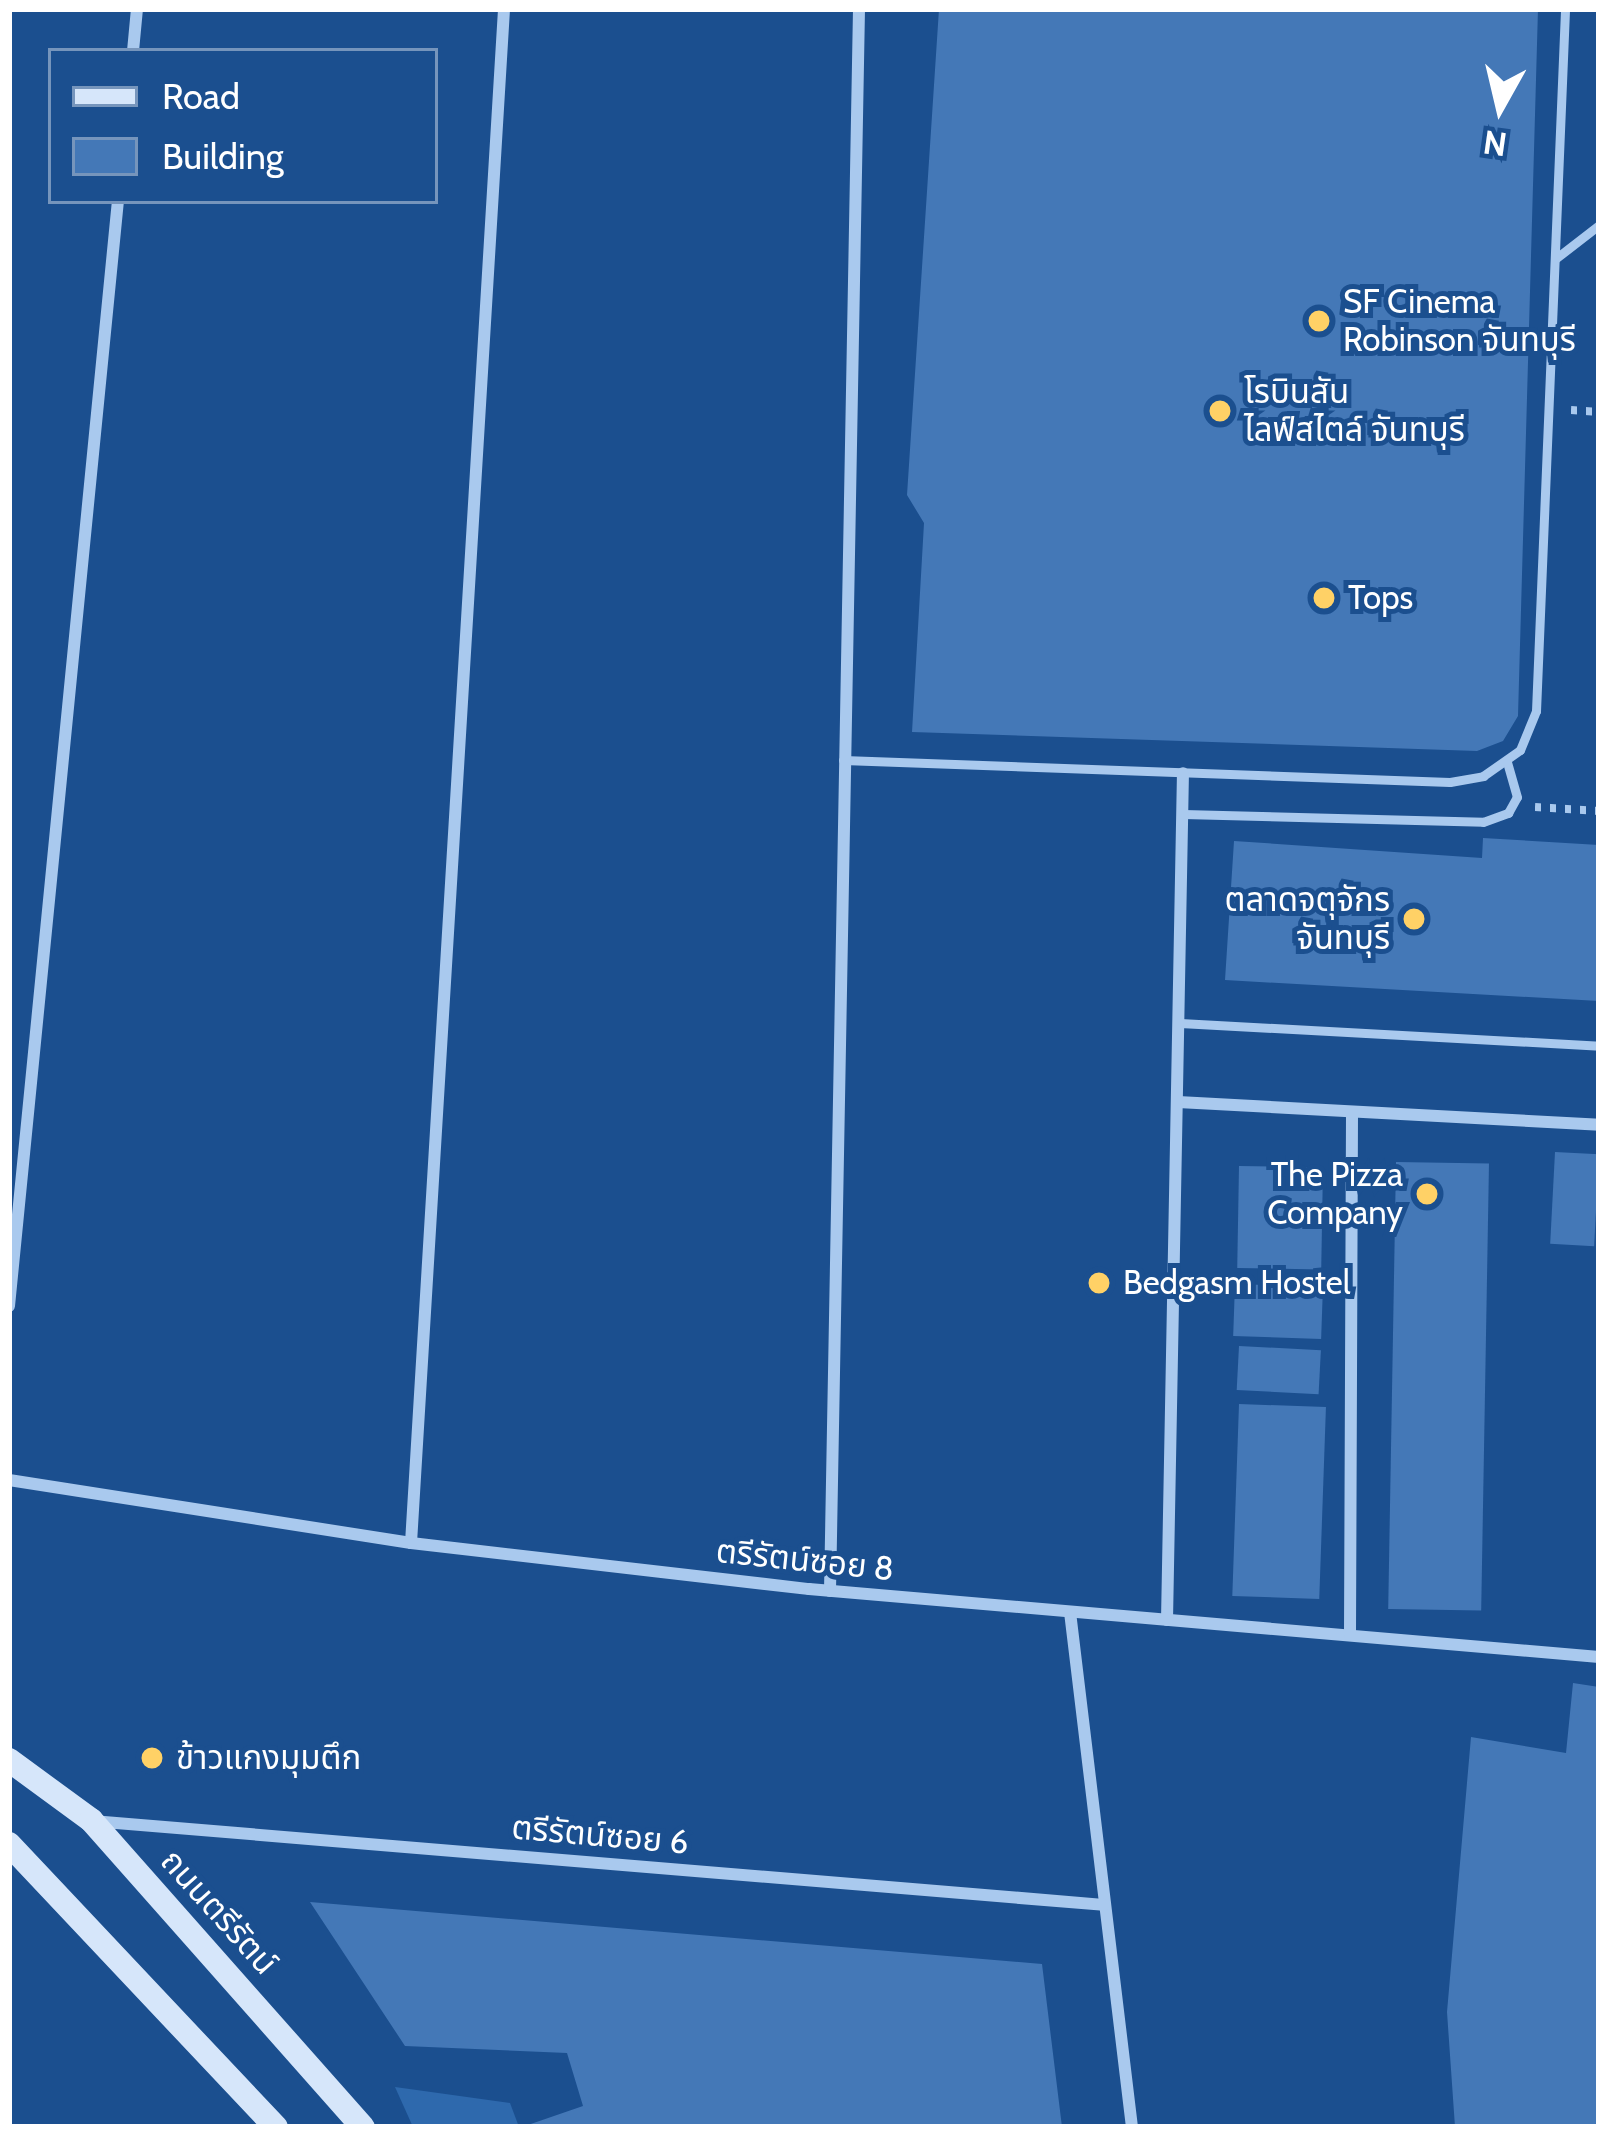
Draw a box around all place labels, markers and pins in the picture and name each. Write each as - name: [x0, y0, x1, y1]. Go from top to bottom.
- place label: SF Cinema Robinson จันทบุรี: [1343, 282, 1576, 360]
- marker: SF Cinema Robinson จันทบุรี: [1306, 308, 1332, 334]
- place label: โรบินสัน ไลฟ์สไตล์ จันทบุรี: [1244, 372, 1465, 450]
- marker: โรบินสัน ไลฟ์สไตล์ จันทบุรี: [1207, 398, 1233, 424]
- place label: Tops: [1348, 578, 1413, 618]
- marker: Tops: [1311, 585, 1337, 611]
- place label: ตลาดจตุจักร จันทบุรี: [1224, 880, 1390, 958]
- marker: ตลาดจตุจักร จันทบุรี: [1401, 906, 1427, 932]
- place label: The Pizza Company: [1267, 1155, 1403, 1233]
- marker: The Pizza Company: [1414, 1181, 1440, 1207]
- place label: Bedgasm Hostel: [1123, 1263, 1351, 1303]
- marker: Bedgasm Hostel: [1086, 1270, 1112, 1296]
- place label: ข้าวแกงมุมตึก: [176, 1738, 361, 1778]
- marker: ข้าวแกงมุมตึก: [139, 1745, 165, 1771]

